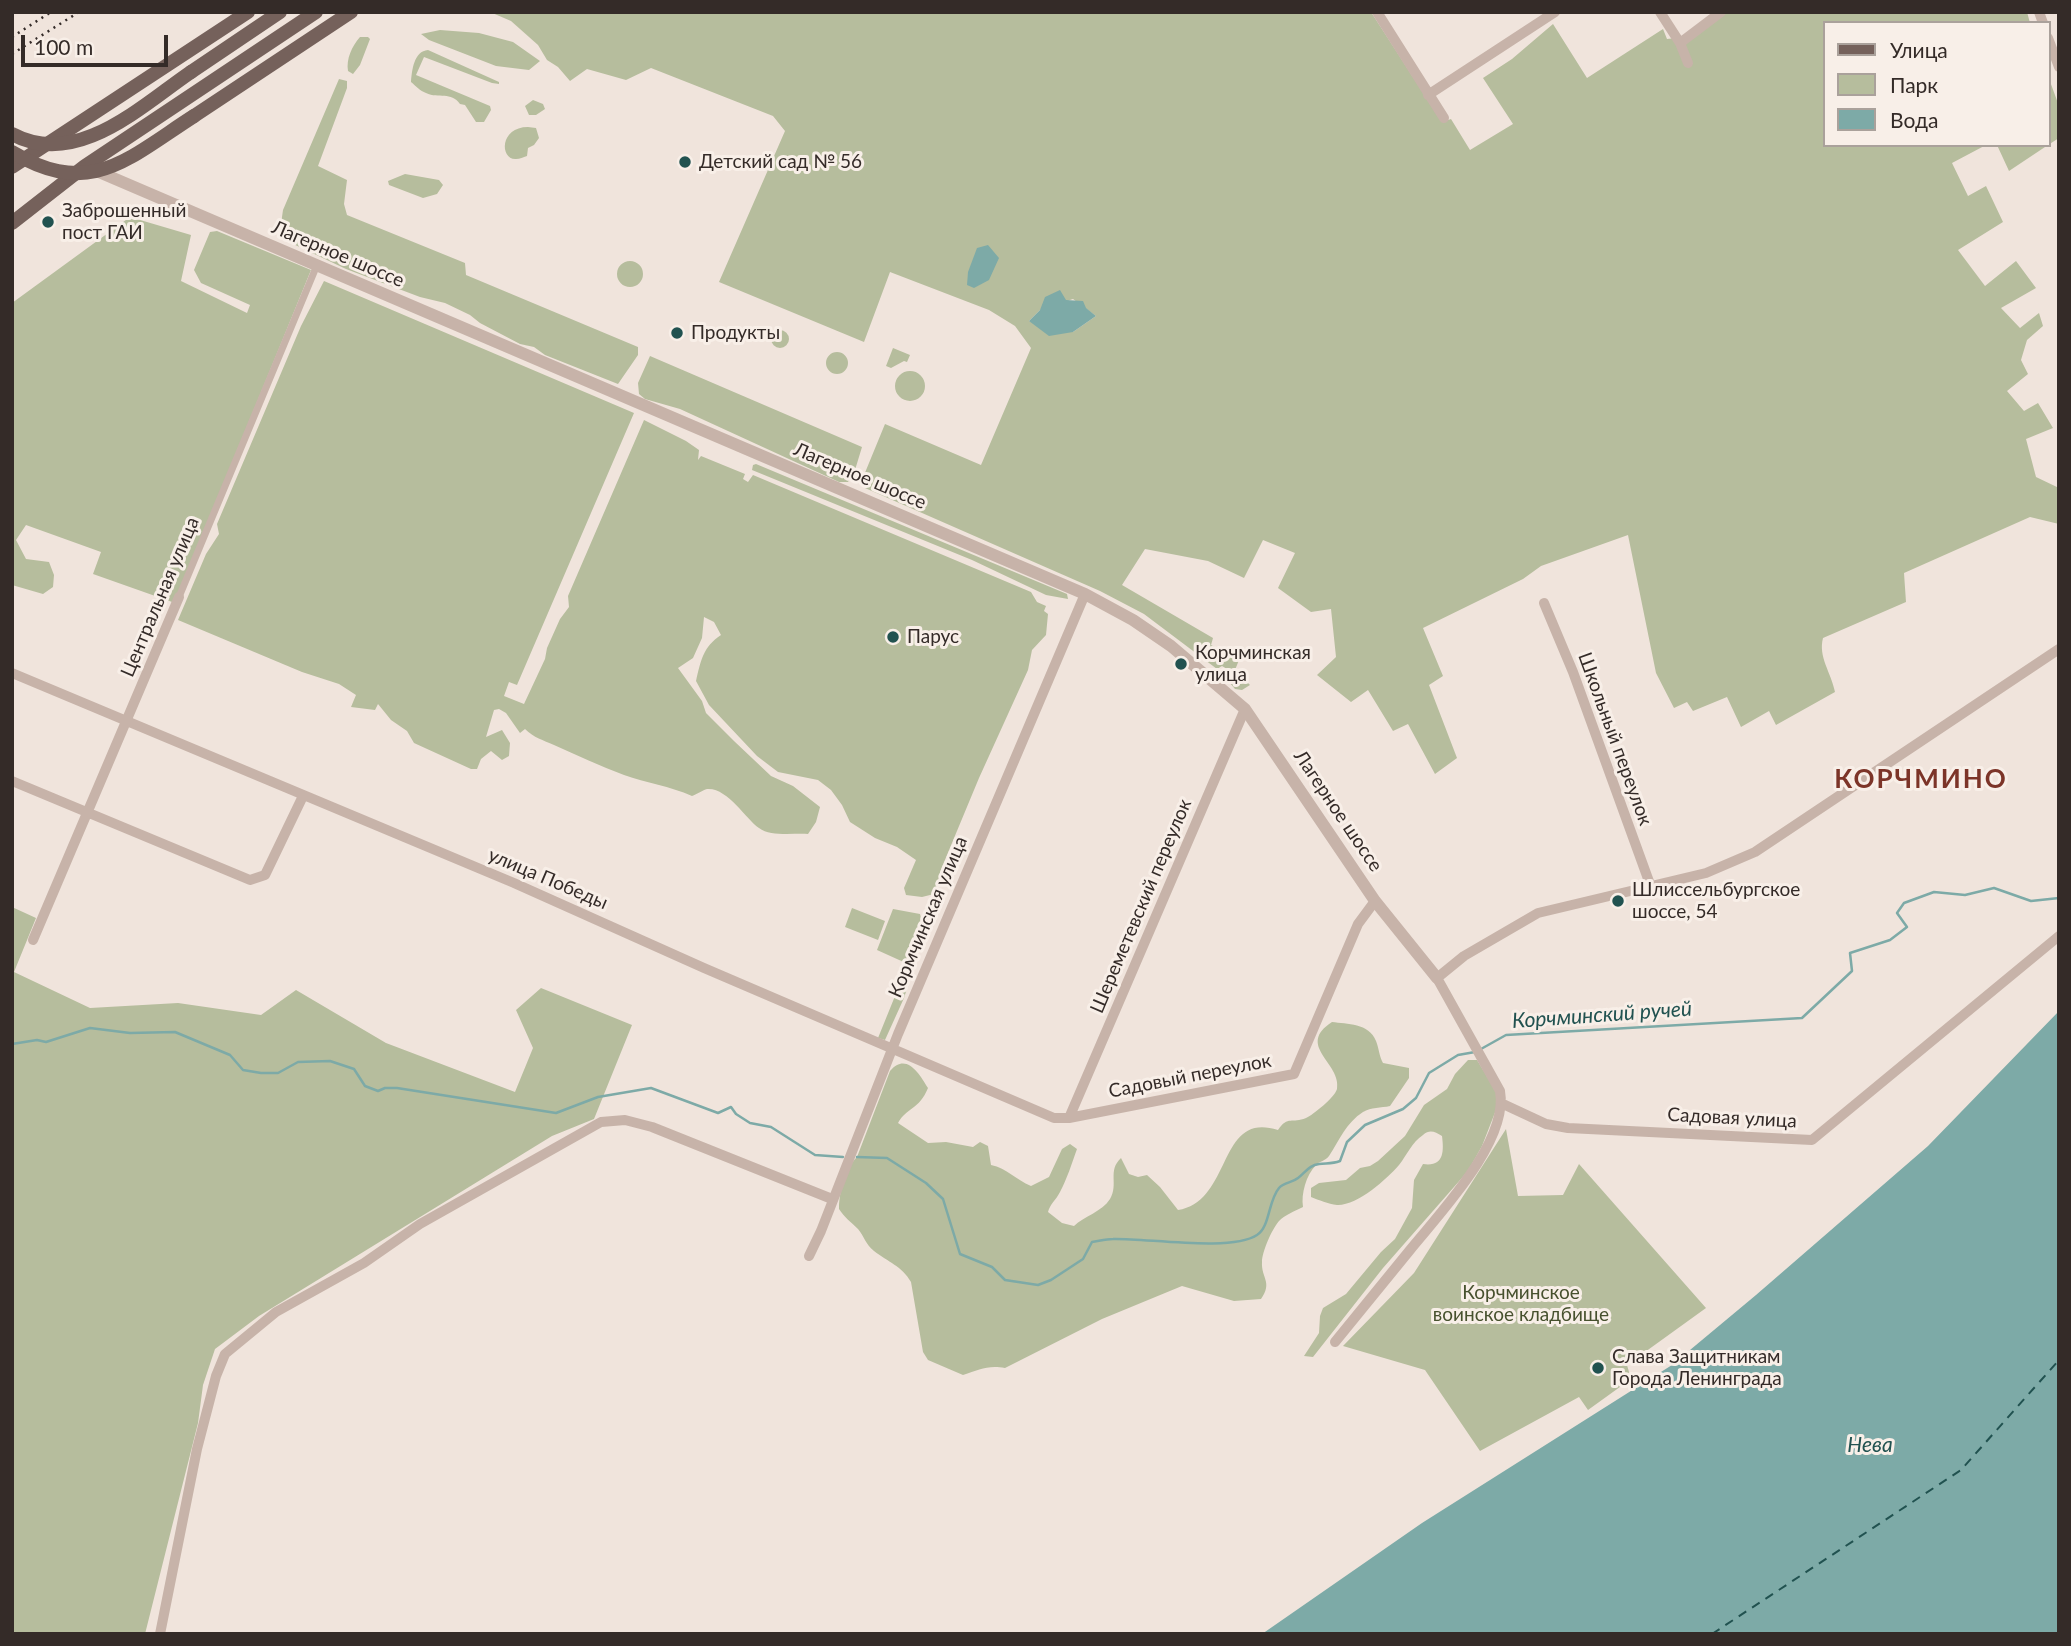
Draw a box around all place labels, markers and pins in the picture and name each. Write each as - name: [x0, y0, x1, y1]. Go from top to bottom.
- place label: Детский сад № 56: [699, 151, 862, 173]
- marker: Детский сад № 56: [677, 154, 693, 170]
- place label: Заброшенный пост ГАИ: [62, 200, 186, 244]
- marker: Заброшенный пост ГАИ: [40, 214, 56, 230]
- place label: Продукты: [691, 322, 780, 344]
- marker: Продукты: [669, 325, 685, 341]
- place label: Парус: [907, 626, 959, 648]
- marker: Парус: [885, 629, 901, 645]
- place label: Корчминская улица: [1195, 642, 1311, 686]
- marker: Корчминская улица: [1173, 656, 1189, 672]
- place label: Шлиссельбургское шоссе, 54: [1632, 879, 1800, 923]
- marker: Шлиссельбургское шоссе, 54: [1610, 893, 1626, 909]
- place label: Слава Защитникам Города Ленинграда: [1612, 1346, 1782, 1390]
- marker: Слава Защитникам Города Ленинграда: [1590, 1360, 1606, 1376]

